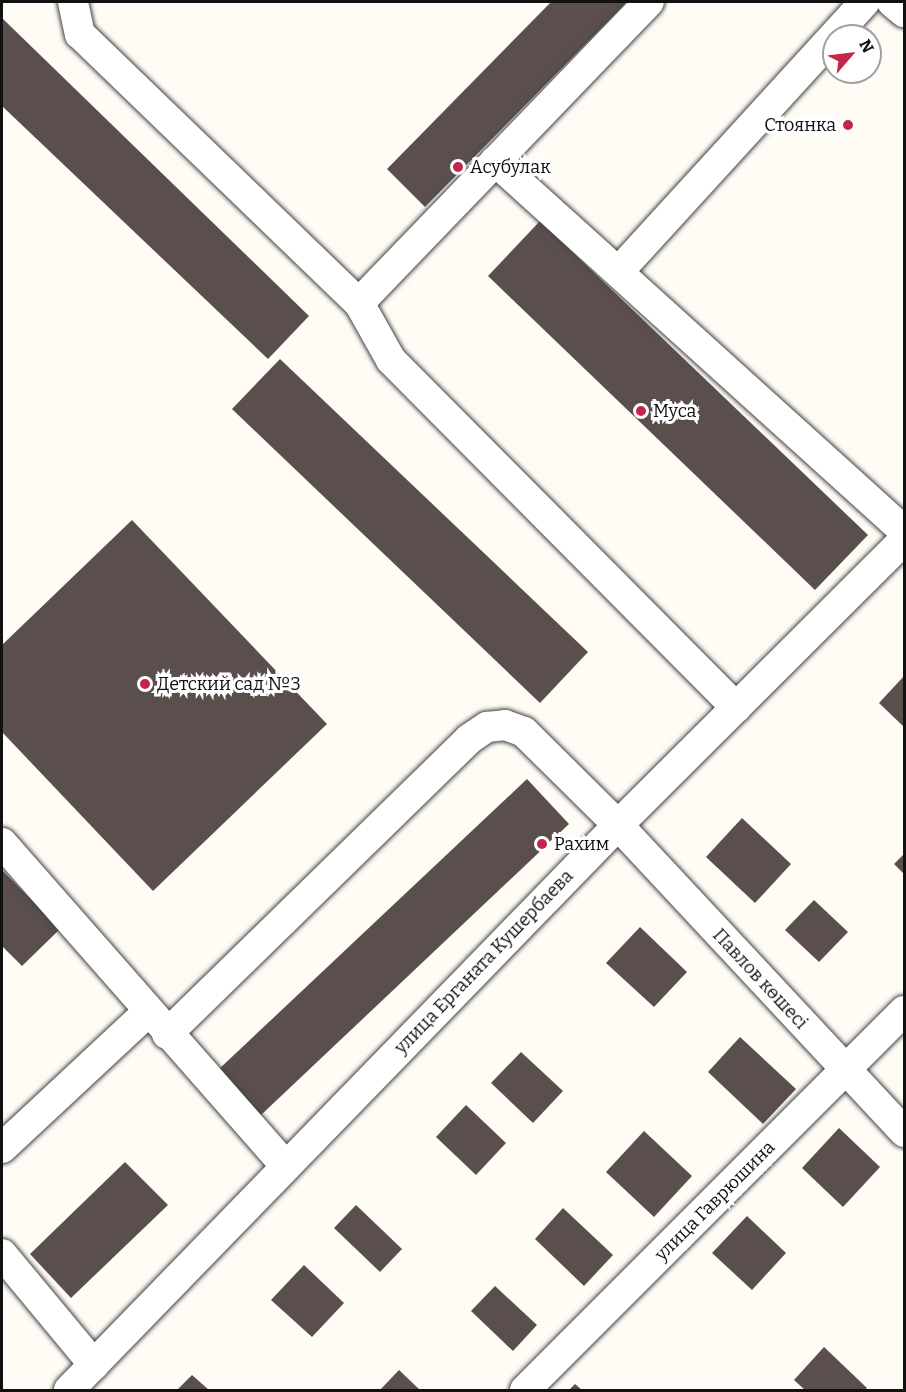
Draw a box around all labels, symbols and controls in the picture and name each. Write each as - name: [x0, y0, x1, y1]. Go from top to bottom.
- north arrow: [822, 24, 882, 84]
- text: N: [855, 36, 878, 56]
- place label: Стоянка: [764, 114, 836, 136]
- marker: Стоянка: [841, 118, 855, 132]
- place label: Асубулак: [470, 156, 551, 178]
- marker: Асубулак: [451, 160, 465, 174]
- place label: Муса: [653, 400, 696, 422]
- marker: Муса: [634, 404, 648, 418]
- place label: Детский сад №3: [157, 673, 301, 695]
- marker: Детский сад №3: [138, 677, 152, 691]
- place label: Рахим: [554, 833, 609, 855]
- marker: Рахим: [535, 837, 549, 851]
- street label: улица Ерганата Кушербаева: [390, 865, 578, 1059]
- street label: Павлов көшесі: [708, 924, 812, 1034]
- street label: улица Гаврюшина: [651, 1137, 779, 1265]

